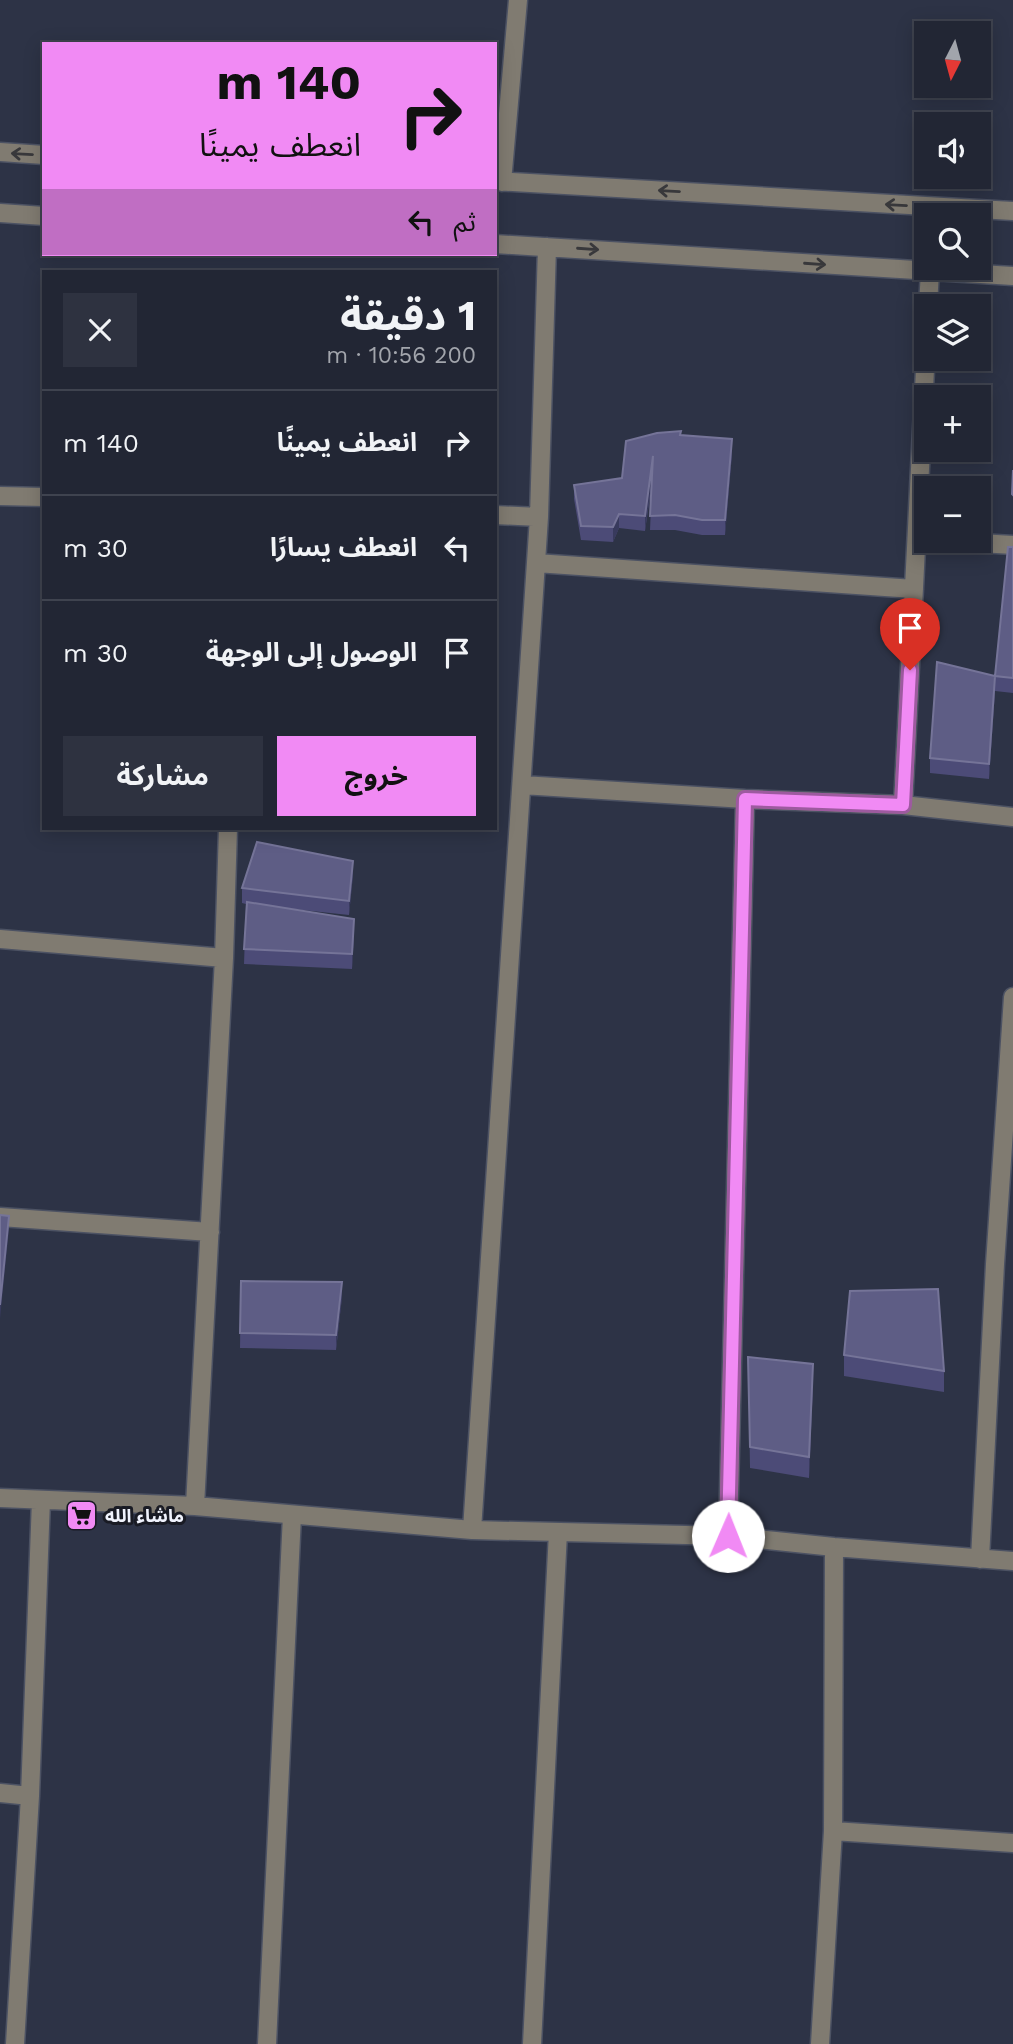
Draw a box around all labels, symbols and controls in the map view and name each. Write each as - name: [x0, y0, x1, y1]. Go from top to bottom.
- north arrow: [914, 21, 990, 98]
- map controls: [914, 21, 991, 553]
- text: 140 m: [217, 53, 361, 111]
- icon: right: [385, 70, 476, 161]
- button: sound: [914, 112, 991, 189]
- text: انعطف يمينًا: [199, 126, 361, 164]
- one-way arrow: [11, 147, 34, 160]
- one-way arrow: [658, 185, 681, 198]
- one-way arrow: [885, 198, 908, 211]
- icon: left: [402, 203, 440, 241]
- button: search: [914, 203, 991, 280]
- text: ثم: [454, 207, 476, 237]
- one-way arrow: [576, 243, 599, 256]
- one-way arrow: [803, 257, 826, 270]
- text: 1 دقيقة: [340, 291, 476, 340]
- button: close: [63, 293, 137, 367]
- button: layers: [914, 294, 991, 371]
- text: 200 m · 10:56: [326, 342, 476, 369]
- button: +: [914, 385, 991, 462]
- icon: right: [438, 424, 476, 462]
- text: انعطف يمينًا: [277, 427, 417, 457]
- text: 140 m: [63, 428, 139, 458]
- button: −: [914, 476, 991, 553]
- icon: left: [438, 529, 476, 567]
- text: انعطف يسارًا: [270, 532, 417, 562]
- text: 30 m: [63, 533, 128, 563]
- pin: [880, 598, 940, 670]
- icon: arrive: [891, 609, 929, 647]
- icon: arrive: [438, 634, 476, 672]
- text: الوصول إلى الوجهة: [206, 637, 417, 667]
- text: 30 m: [63, 638, 128, 668]
- button: مشاركة: [63, 736, 263, 816]
- button: خروج: [277, 736, 476, 816]
- supermarket icon: ماشاء الله: [65, 1499, 99, 1533]
- position arrow: [691, 1499, 765, 1573]
- place label: ماشاء الله: [105, 1505, 184, 1526]

